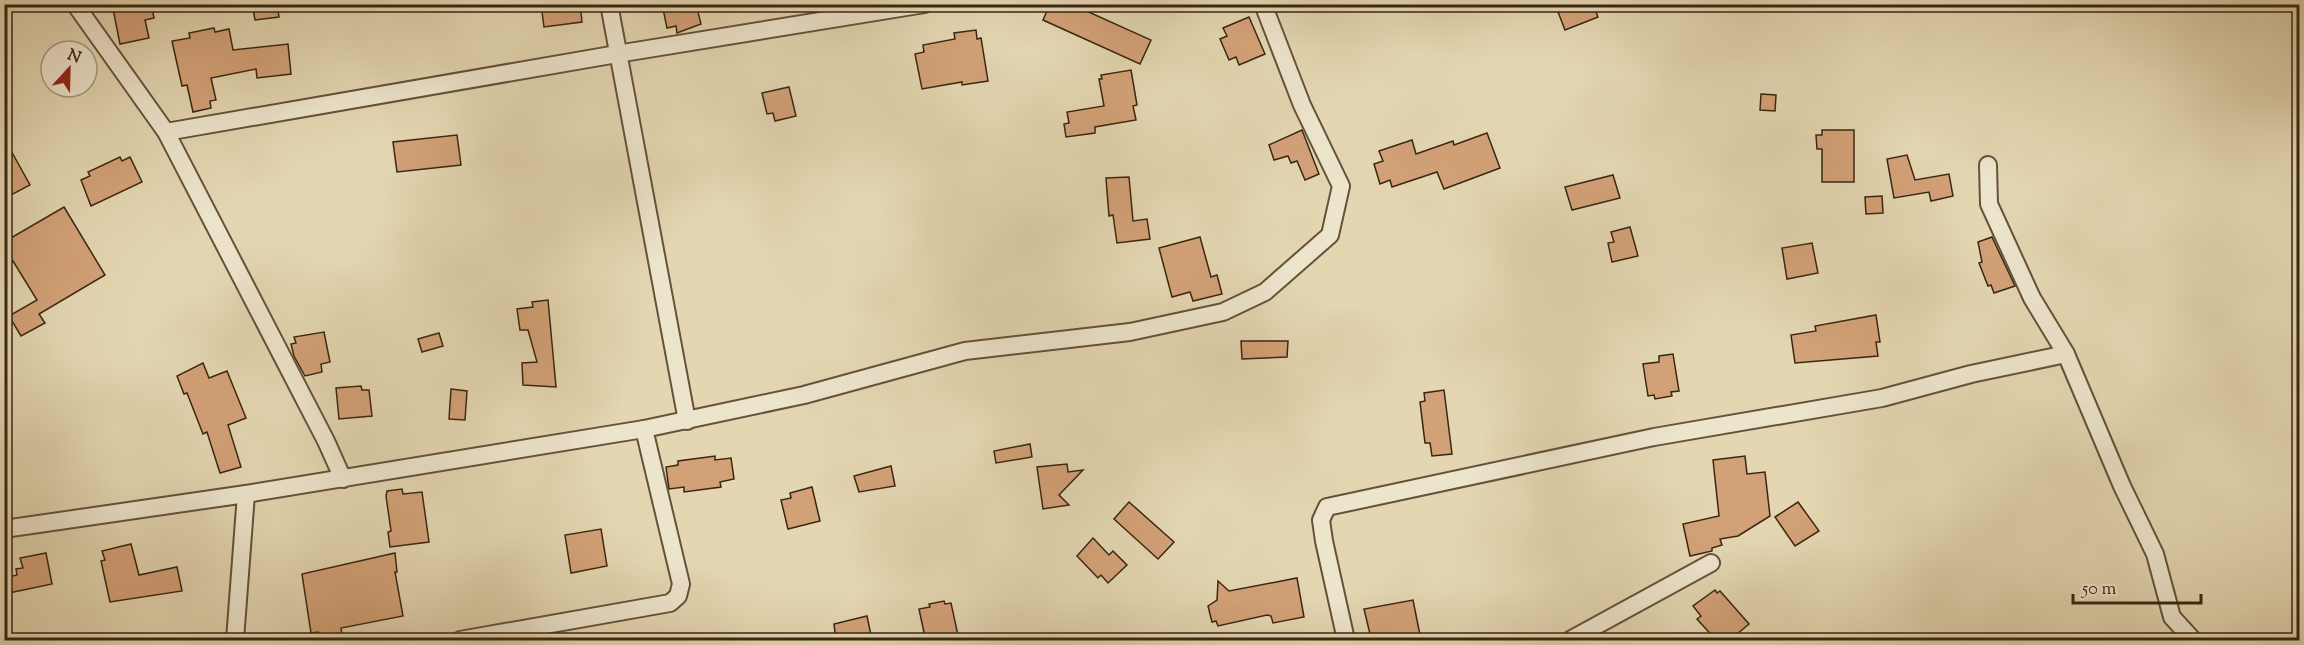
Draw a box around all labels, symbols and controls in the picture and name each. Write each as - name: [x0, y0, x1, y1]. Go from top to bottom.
- north arrow: [39, 39, 99, 99]
- text: N: [63, 44, 84, 71]
- scale bar: [2073, 567, 2200, 605]
- text: 50 m: [2081, 577, 2117, 603]

